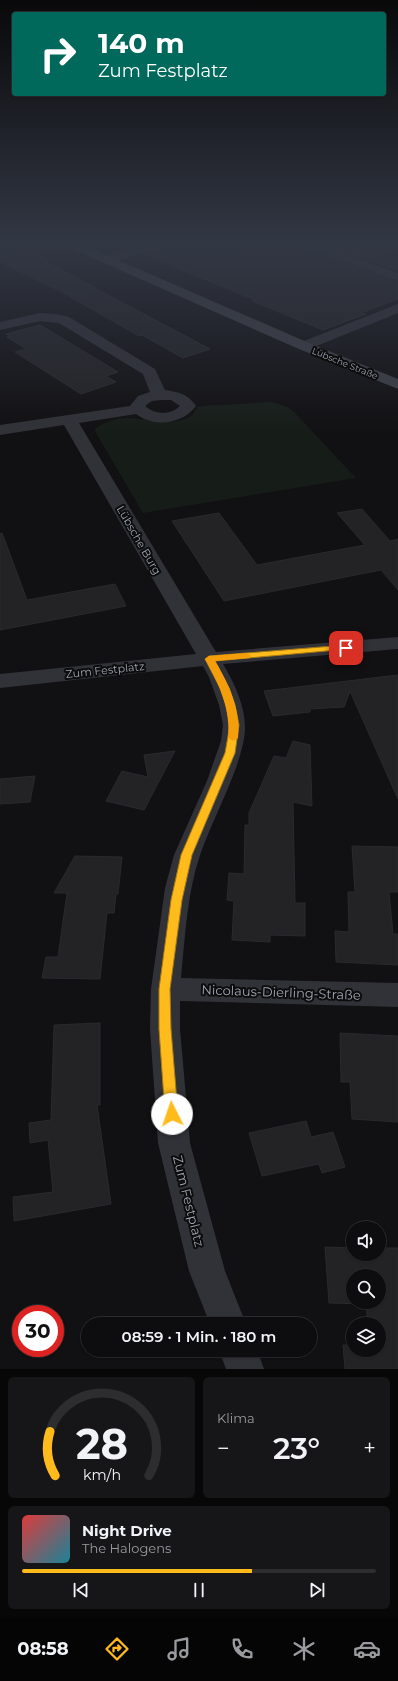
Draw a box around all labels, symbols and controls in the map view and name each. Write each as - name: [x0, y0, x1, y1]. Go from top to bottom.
- text: 140 m: [98, 26, 185, 60]
- icon: right: [32, 28, 84, 80]
- text: Zum Festplatz: [98, 60, 228, 82]
- street label: Lübsche Straße: [311, 345, 380, 381]
- street label: Lübsche Burg: [114, 503, 164, 577]
- pin: [329, 631, 363, 665]
- icon: arrive: [335, 637, 357, 659]
- street label: Zum Festplatz: [65, 659, 146, 681]
- street label: Nicolaus-Dierling-Straße: [201, 981, 361, 1003]
- position arrow: [151, 1093, 193, 1135]
- street label: Zum Festplatz: [170, 1154, 208, 1249]
- map controls: [346, 1221, 386, 1357]
- button: sound: [346, 1221, 386, 1261]
- button: search: [346, 1269, 386, 1309]
- speed limit sign: 30: [12, 1305, 64, 1357]
- button: layers: [346, 1317, 386, 1357]
- text: 08:59 · 1 Min. · 180 m: [122, 1327, 276, 1346]
- text: Klima: [217, 1410, 255, 1426]
- text: 28: [76, 1418, 128, 1468]
- text: 23°: [273, 1430, 320, 1467]
- text: −: [217, 1435, 230, 1462]
- text: +: [363, 1435, 376, 1462]
- text: km/h: [82, 1465, 121, 1483]
- text: Night Drive: [82, 1521, 172, 1540]
- text: The Halogens: [82, 1540, 171, 1556]
- icon: previous: [70, 1579, 92, 1601]
- icon: pause: [188, 1579, 210, 1601]
- icon: next: [306, 1579, 328, 1601]
- icon: directions: [103, 1635, 131, 1663]
- icon: music: [165, 1635, 193, 1663]
- icon: phone: [228, 1635, 256, 1663]
- icon: climate: [290, 1635, 318, 1663]
- icon: car: [353, 1635, 381, 1663]
- text: 08:58: [17, 1638, 69, 1660]

